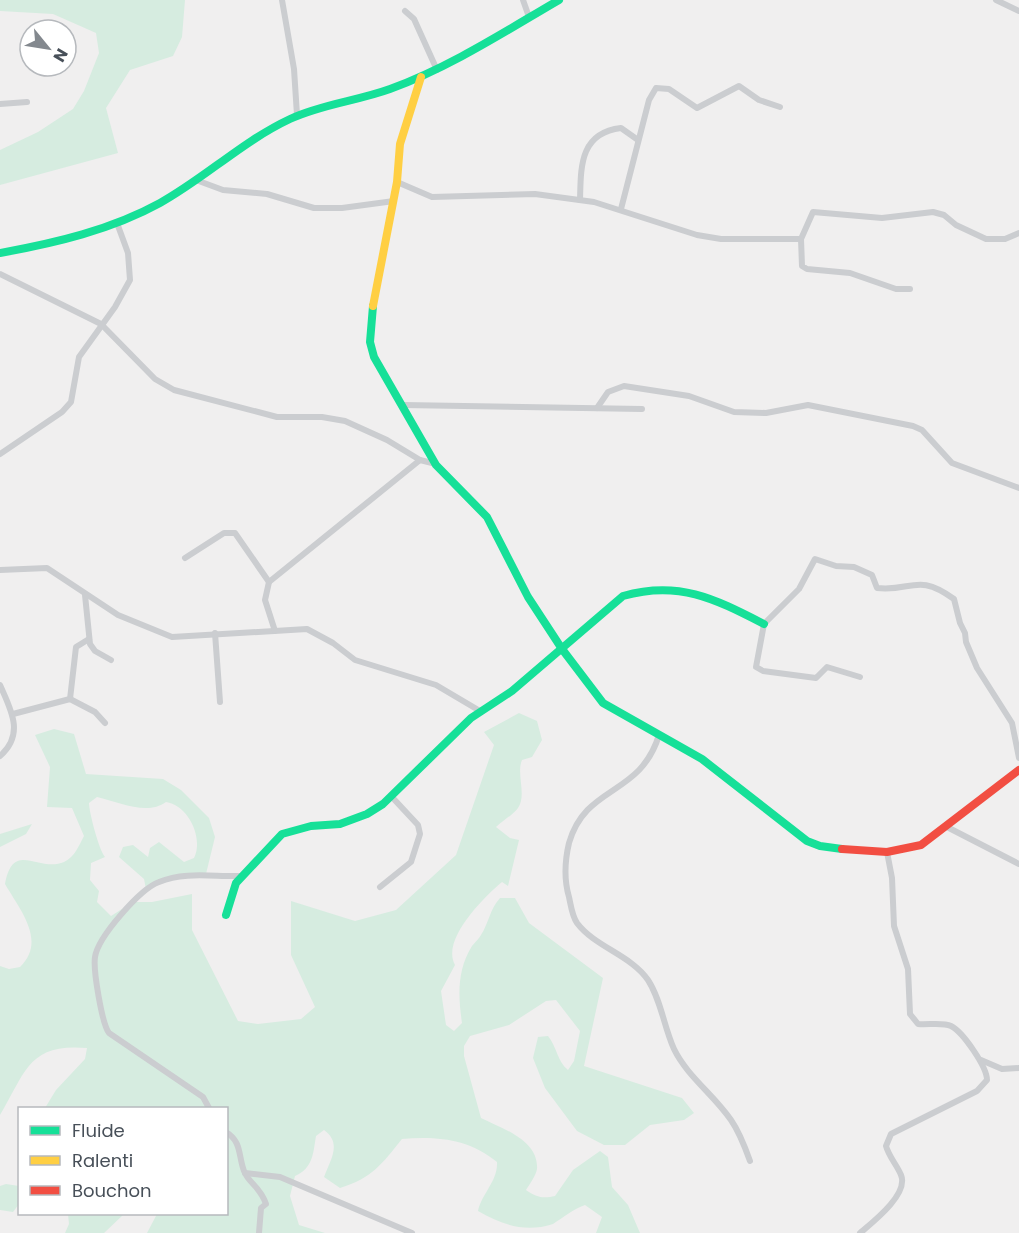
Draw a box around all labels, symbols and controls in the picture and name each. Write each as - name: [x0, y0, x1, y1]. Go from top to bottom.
- north arrow: [18, 18, 78, 78]
- text: N: [48, 44, 74, 66]
- legend: [18, 1107, 228, 1215]
- text: Fluide: [72, 1118, 125, 1143]
- text: Ralenti: [72, 1148, 133, 1173]
- text: Bouchon: [72, 1178, 152, 1203]

